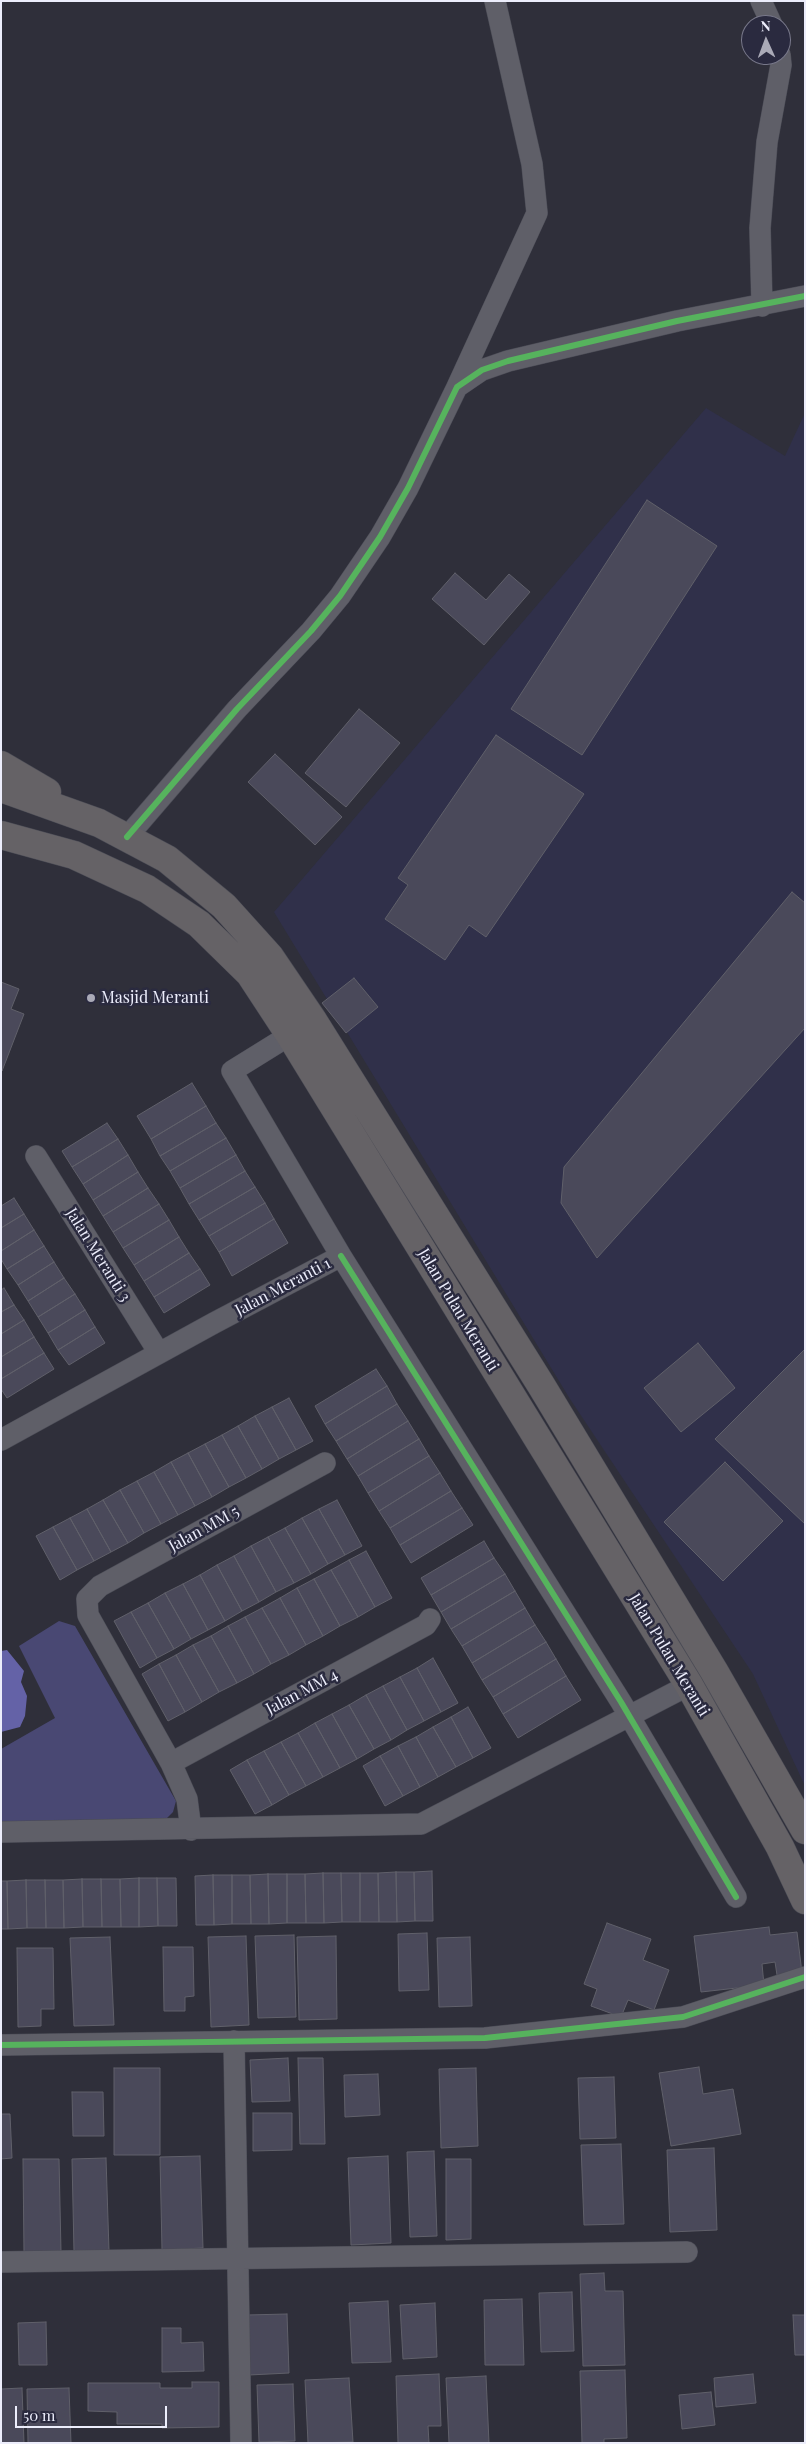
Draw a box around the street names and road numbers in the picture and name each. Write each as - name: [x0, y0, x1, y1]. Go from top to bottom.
- street label: Jalan Meranti 3: [62, 1205, 134, 1305]
- street label: Jalan Pulau Meranti: [414, 1245, 502, 1375]
- street label: Jalan Meranti 1: [232, 1254, 334, 1320]
- street label: Jalan MM 5: [165, 1502, 243, 1556]
- street label: Jalan Pulau Meranti: [625, 1590, 713, 1720]
- street label: Jalan MM 4: [263, 1665, 341, 1719]

